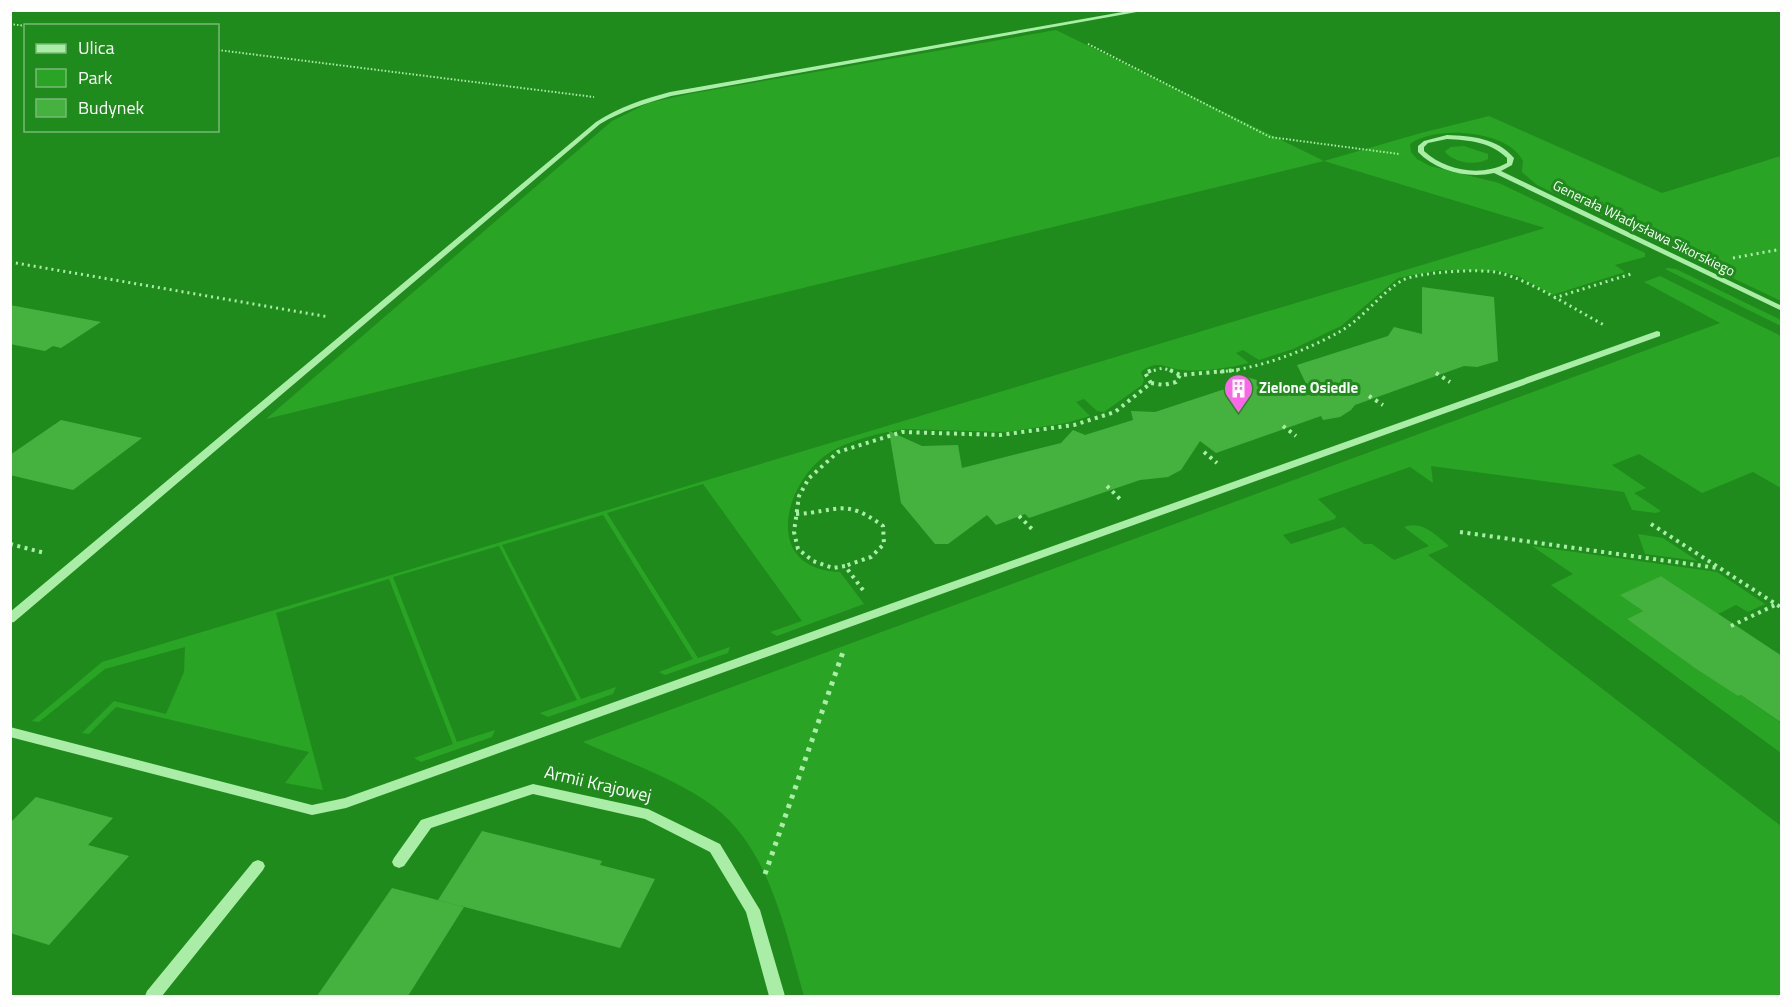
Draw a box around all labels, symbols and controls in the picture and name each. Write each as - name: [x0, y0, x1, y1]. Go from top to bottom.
- legend: [24, 24, 219, 132]
- text: Ulica: [78, 34, 115, 61]
- text: Park: [78, 64, 113, 91]
- text: Budynek: [78, 94, 145, 121]
- street label: Generała Władysława Sikorskiego: [1550, 174, 1739, 281]
- building icon: Zielone Osiedle: [1222, 372, 1254, 414]
- place label: Zielone Osiedle: [1259, 376, 1358, 399]
- street label: Armii Krajowej: [542, 758, 654, 809]

